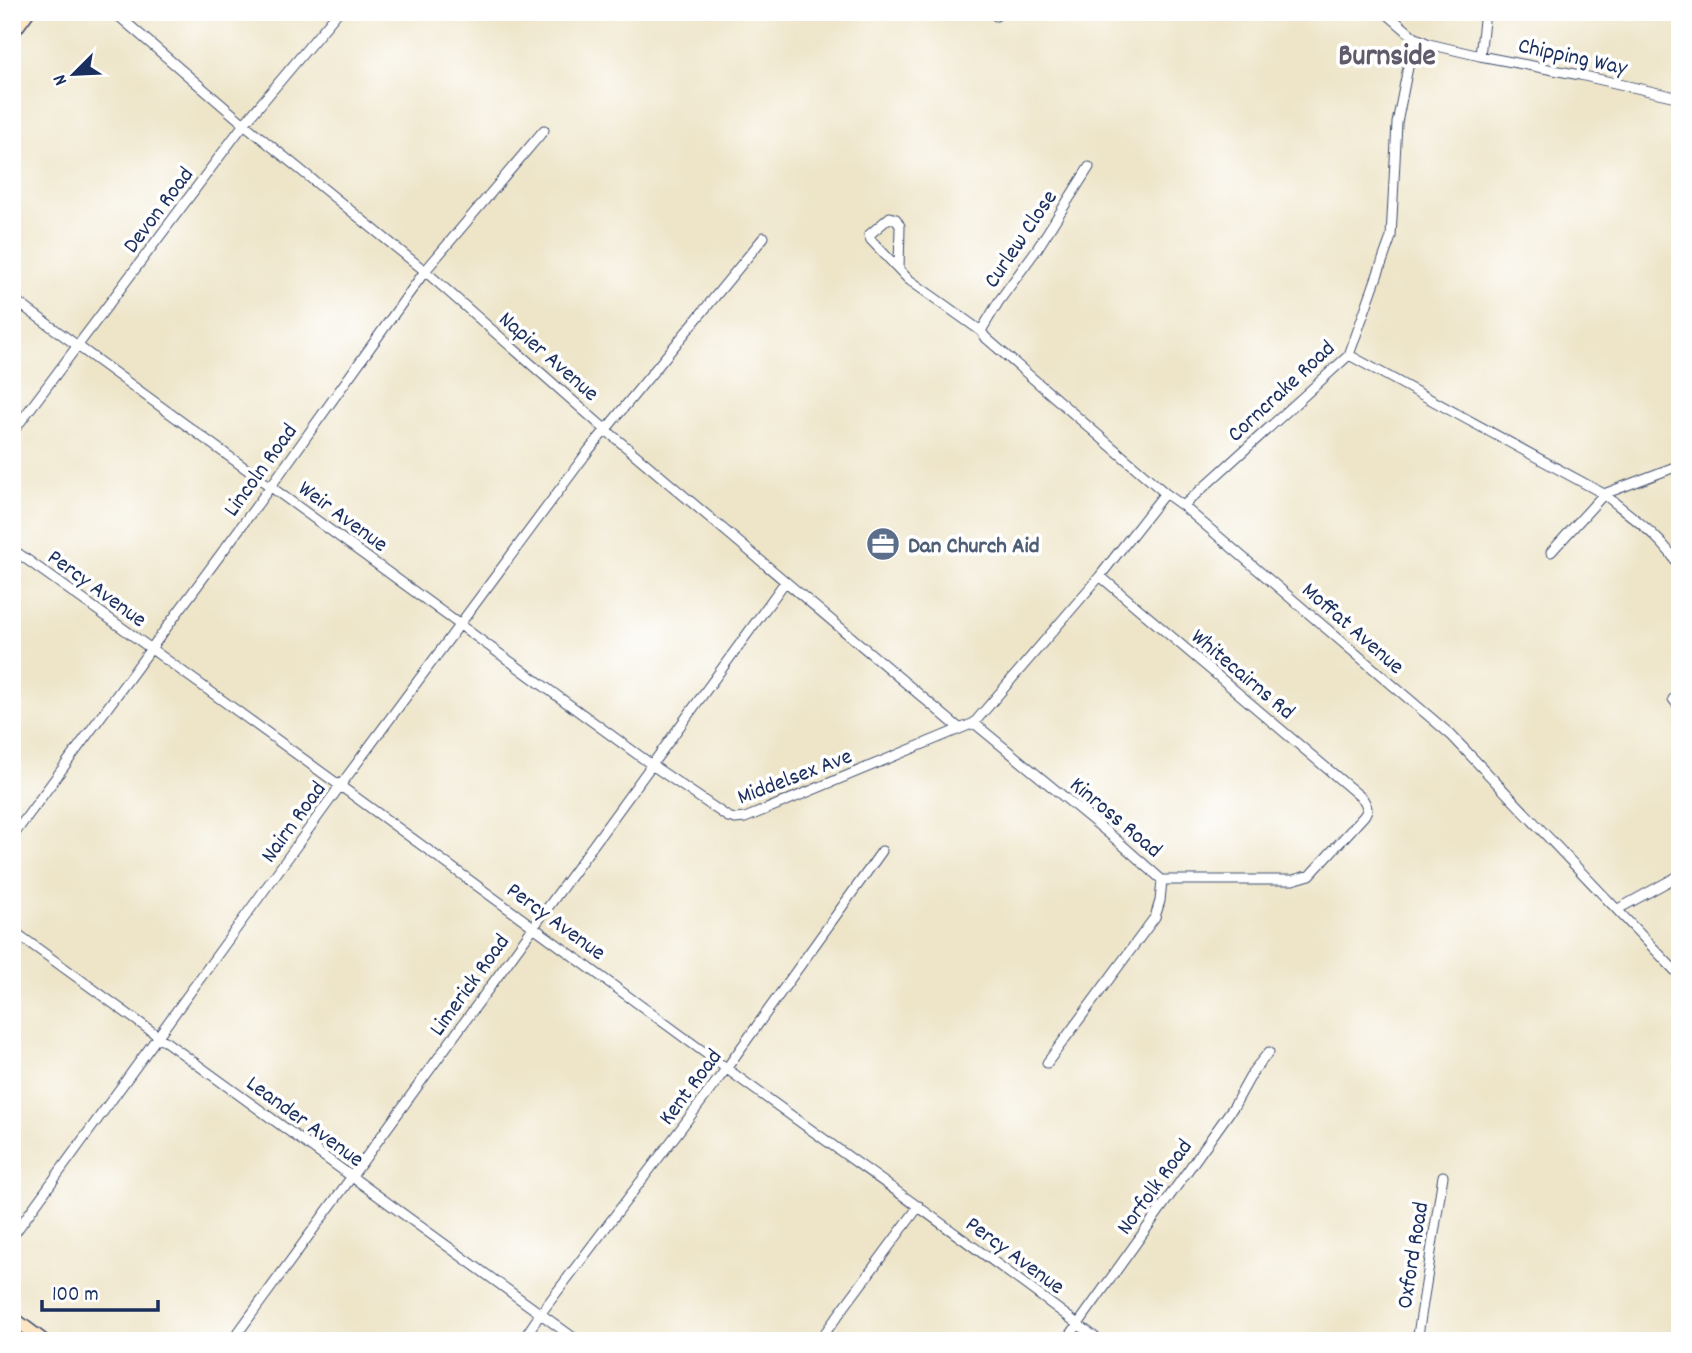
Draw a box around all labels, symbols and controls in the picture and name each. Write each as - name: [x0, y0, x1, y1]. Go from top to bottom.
- street label: Chipping Way: [1515, 31, 1631, 86]
- district label: Burnside: [1338, 37, 1436, 80]
- north arrow: [38, 38, 108, 108]
- text: N: [47, 70, 76, 89]
- street label: Devon Road: [116, 161, 203, 261]
- street label: Curlew Close: [977, 184, 1067, 296]
- street label: Napier Avenue: [490, 305, 605, 411]
- street label: Corncrake Road: [1221, 334, 1344, 451]
- street label: Lincoln Road: [217, 418, 307, 524]
- street label: Weir Avenue: [290, 474, 394, 562]
- office icon: Dan Church Aid: [864, 525, 902, 563]
- place label: Dan Church Aid: [908, 531, 1040, 564]
- street label: Percy Avenue: [39, 542, 153, 637]
- street label: Moffat Avenue: [1293, 576, 1410, 684]
- street label: Whitecairns Rd: [1183, 622, 1301, 729]
- street label: Middelsex Ave: [733, 741, 858, 815]
- street label: Kinross Road: [1061, 770, 1168, 867]
- street label: Nairn Road: [254, 775, 336, 871]
- street label: Percy Avenue: [498, 875, 612, 970]
- street label: Limerick Road: [422, 928, 519, 1044]
- street label: Kent Road: [652, 1043, 731, 1133]
- street label: Leander Avenue: [238, 1069, 370, 1177]
- street label: Norfolk Road: [1110, 1133, 1202, 1243]
- street label: Oxford Road: [1390, 1200, 1439, 1311]
- street label: Percy Avenue: [957, 1209, 1071, 1304]
- scale bar: [42, 1269, 158, 1313]
- text: 100 m: [52, 1281, 99, 1311]

